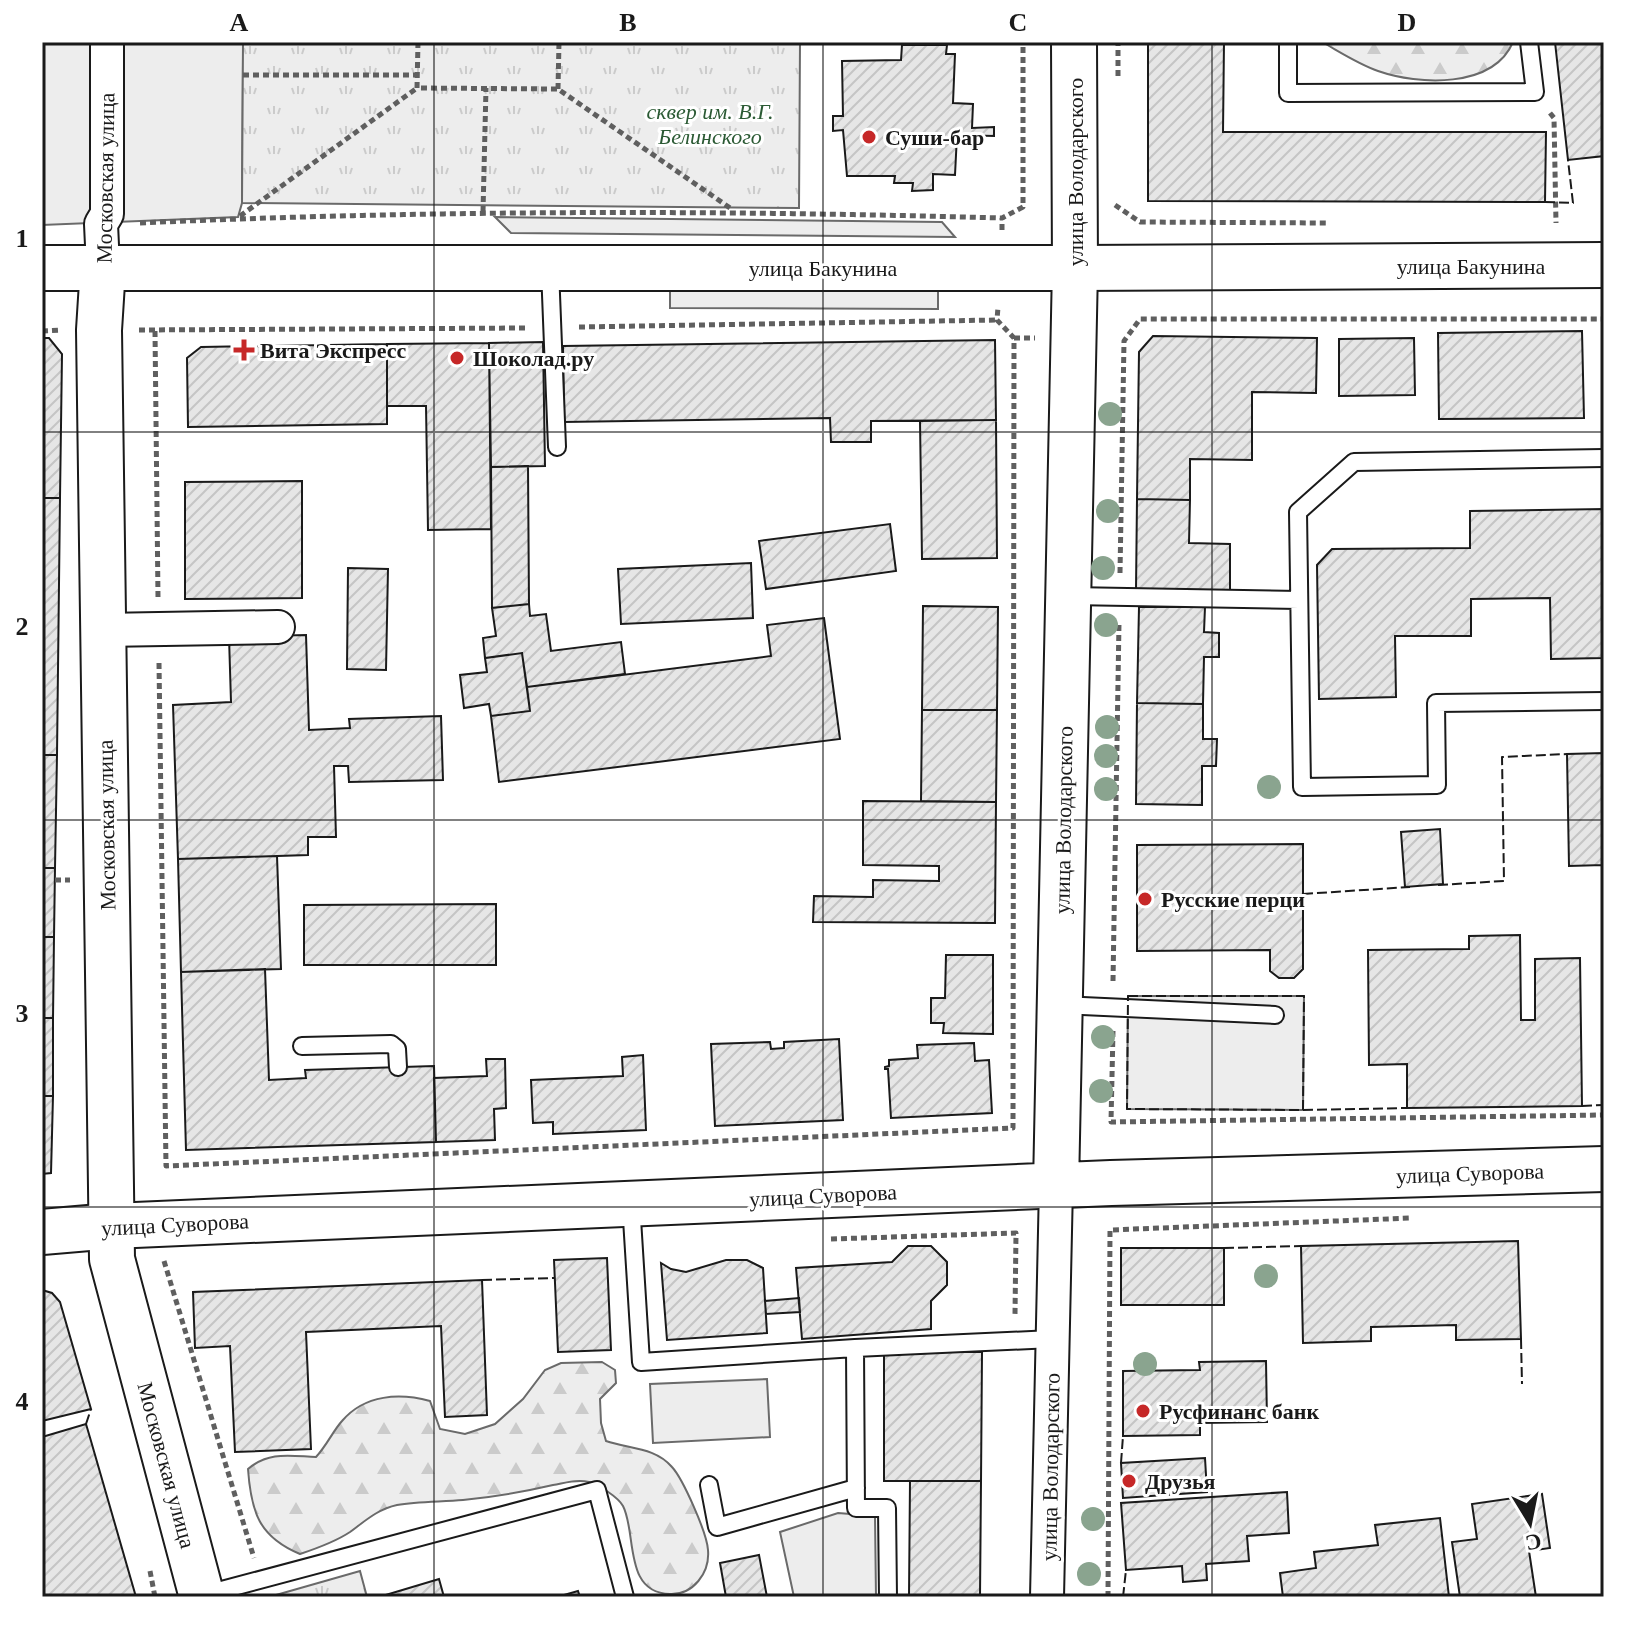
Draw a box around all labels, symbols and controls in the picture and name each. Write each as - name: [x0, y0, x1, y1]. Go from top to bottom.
- text: A: [230, 8, 249, 37]
- text: B: [619, 8, 637, 37]
- text: C: [1009, 8, 1027, 37]
- text: D: [1398, 8, 1416, 37]
- street label: улица Володарского: [1063, 78, 1088, 266]
- street label: Московская улица: [92, 92, 119, 264]
- park label: сквер им. В.Г. Белинского: [646, 99, 774, 149]
- place label: Суши-бар: [885, 125, 984, 150]
- marker: Суши-бар: [860, 128, 878, 146]
- text: 1: [16, 224, 29, 253]
- street label: улица Бакунина: [1397, 254, 1546, 279]
- street label: улица Бакунина: [749, 256, 898, 281]
- place label: Вита Экспресс: [260, 338, 406, 363]
- marker: Вита Экспресс: [235, 341, 253, 359]
- place label: Шоколад.ру: [473, 346, 594, 371]
- marker: Шоколад.ру: [448, 349, 466, 367]
- text: 2: [16, 612, 29, 641]
- street label: улица Володарского: [1049, 726, 1078, 914]
- street label: Московская улица: [93, 739, 120, 911]
- place label: Русские перци: [1161, 887, 1305, 912]
- marker: Русские перци: [1136, 890, 1154, 908]
- text: 3: [16, 999, 29, 1028]
- street label: улица Суворова: [1396, 1158, 1545, 1189]
- street label: улица Суворова: [748, 1179, 898, 1212]
- street label: улица Суворова: [100, 1208, 250, 1241]
- street label: улица Володарского: [1036, 1373, 1065, 1561]
- street label: Московская улица: [132, 1379, 201, 1551]
- text: 4: [16, 1387, 29, 1416]
- place label: Русфинанс банк: [1159, 1399, 1319, 1424]
- marker: Русфинанс банк: [1134, 1402, 1152, 1420]
- place label: Друзья: [1145, 1469, 1216, 1494]
- marker: Друзья: [1120, 1472, 1138, 1490]
- north arrow: [1490, 1483, 1570, 1563]
- text: С: [1523, 1529, 1543, 1556]

